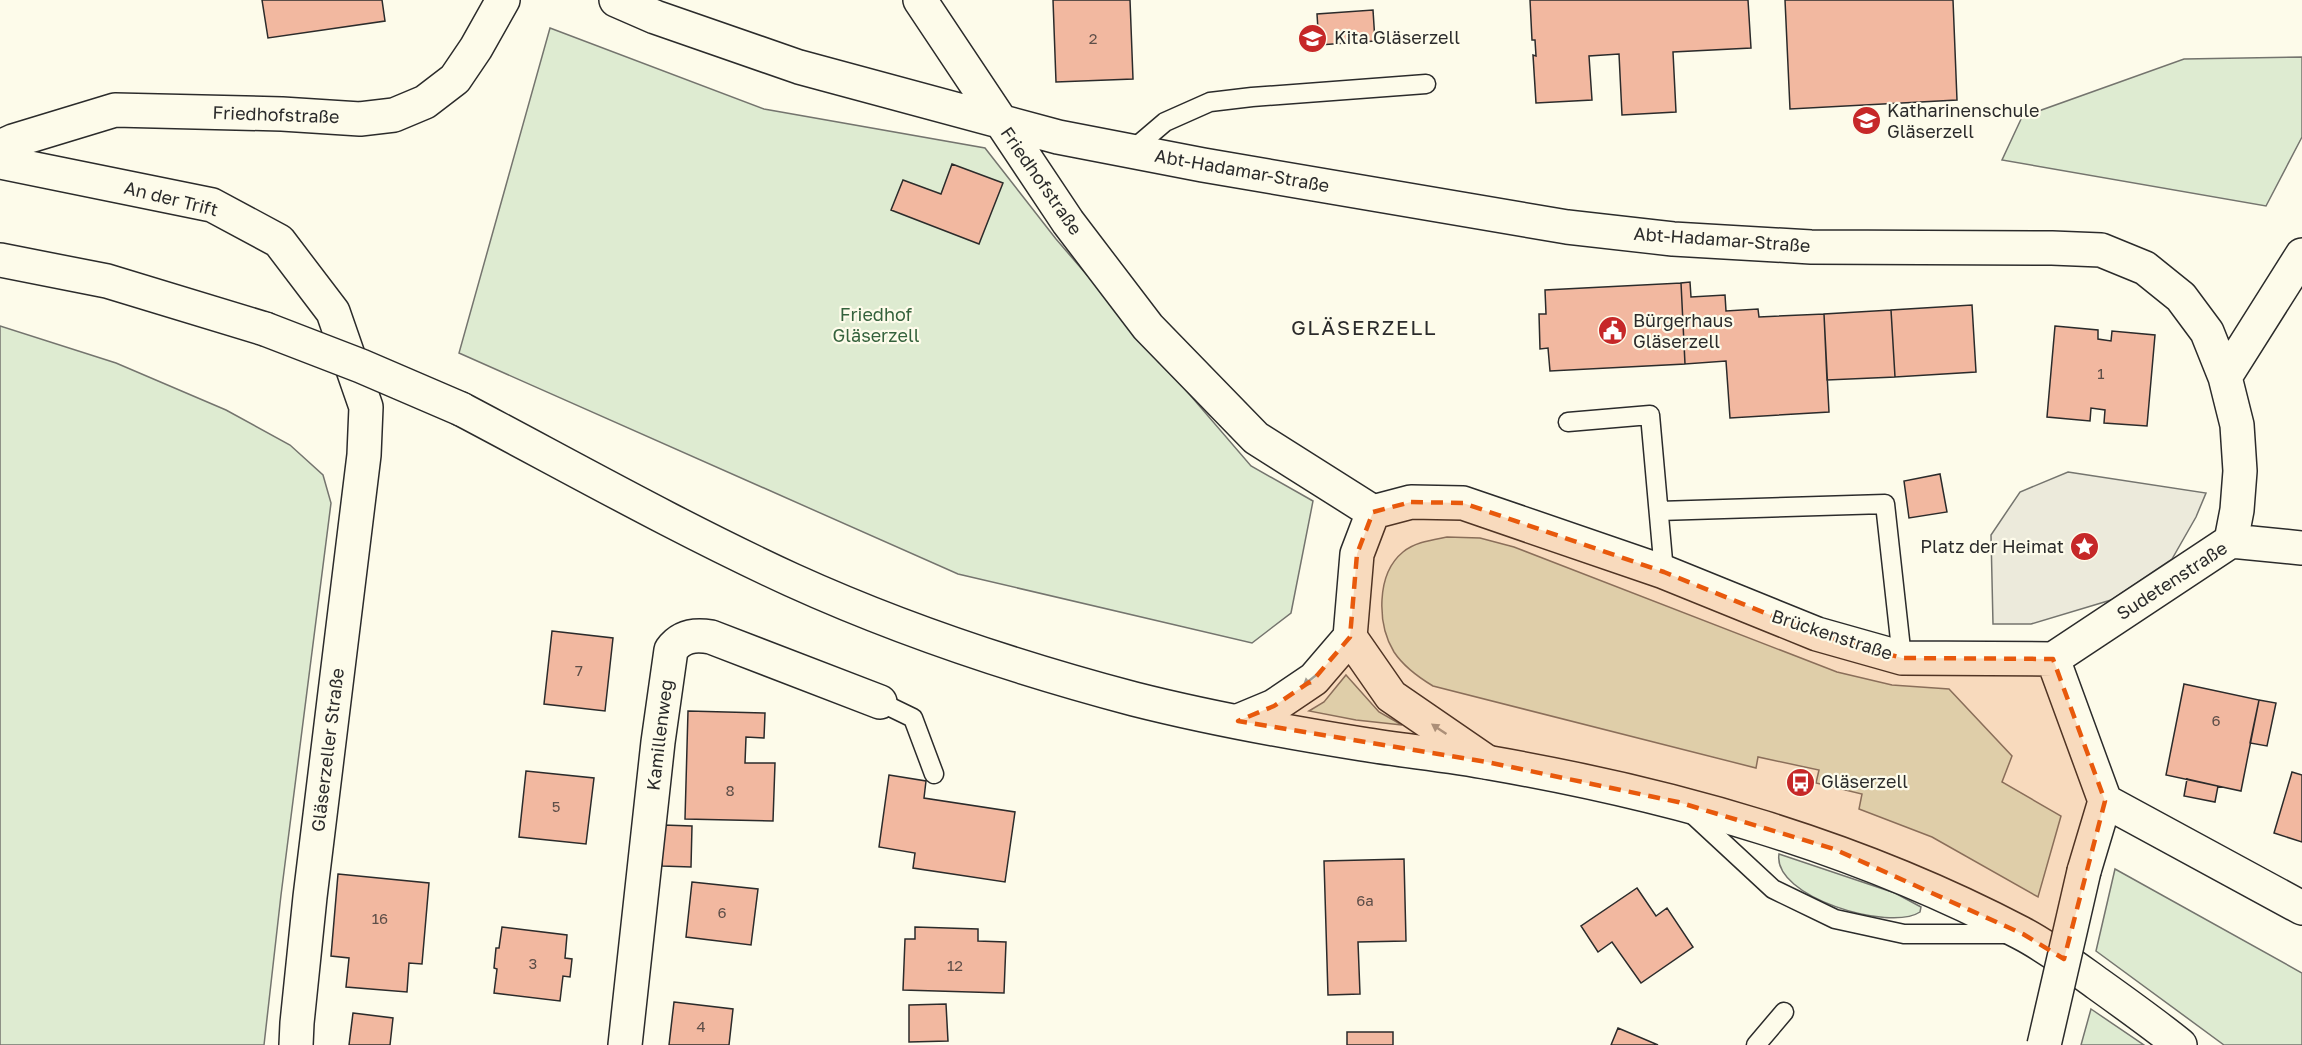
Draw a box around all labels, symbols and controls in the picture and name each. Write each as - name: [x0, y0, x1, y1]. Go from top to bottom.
- school or university icon: Kita Gläserzell: [1297, 22, 1329, 54]
- place label: Kita Gläserzell: [1334, 26, 1460, 48]
- house number: 2: [1089, 29, 1097, 47]
- place label: Katharinenschule Gläserzell: [1887, 99, 2039, 142]
- street label: Friedhofstraße: [212, 101, 340, 127]
- school or university icon: Katharinenschule Gläserzell: [1850, 105, 1882, 137]
- street label: Friedhofstraße: [996, 122, 1087, 239]
- street label: Abt-Hadamar-Straße: [1153, 144, 1331, 196]
- street label: An der Trift: [122, 176, 220, 220]
- street label: Abt-Hadamar-Straße: [1633, 222, 1811, 256]
- park label: Friedhof Gläserzell: [833, 303, 920, 346]
- place label: Bürgerhaus Gläserzell: [1633, 309, 1733, 352]
- district label: GLÄSERZELL: [1291, 314, 1437, 340]
- public building icon: Bürgerhaus Gläserzell: [1596, 315, 1628, 347]
- house number: 1: [2097, 364, 2105, 382]
- place icon: Platz der Heimat: [2069, 531, 2101, 563]
- place label: Platz der Heimat: [1920, 535, 2064, 557]
- street label: Sudetenstraße: [2112, 536, 2231, 624]
- street label: Brückenstraße: [1769, 604, 1895, 664]
- house number: 7: [575, 661, 583, 679]
- street label: Gläserzeller Straße: [306, 667, 348, 833]
- one-way arrow: [1302, 674, 1318, 687]
- street label: Kamillenweg: [641, 678, 677, 792]
- house number: 6: [2211, 711, 2221, 729]
- one-way arrow: [1431, 723, 1447, 735]
- bus stop icon: Gläserzell: [1784, 766, 1816, 798]
- place label: Gläserzell: [1821, 770, 1908, 792]
- house number: 8: [725, 781, 735, 799]
- house number: 5: [552, 797, 560, 815]
- house number: 6a: [1356, 891, 1374, 909]
- house number: 6: [717, 903, 727, 921]
- house number: 16: [372, 909, 388, 927]
- house number: 3: [529, 954, 537, 972]
- house number: 12: [947, 956, 963, 974]
- house number: 4: [696, 1017, 706, 1035]

